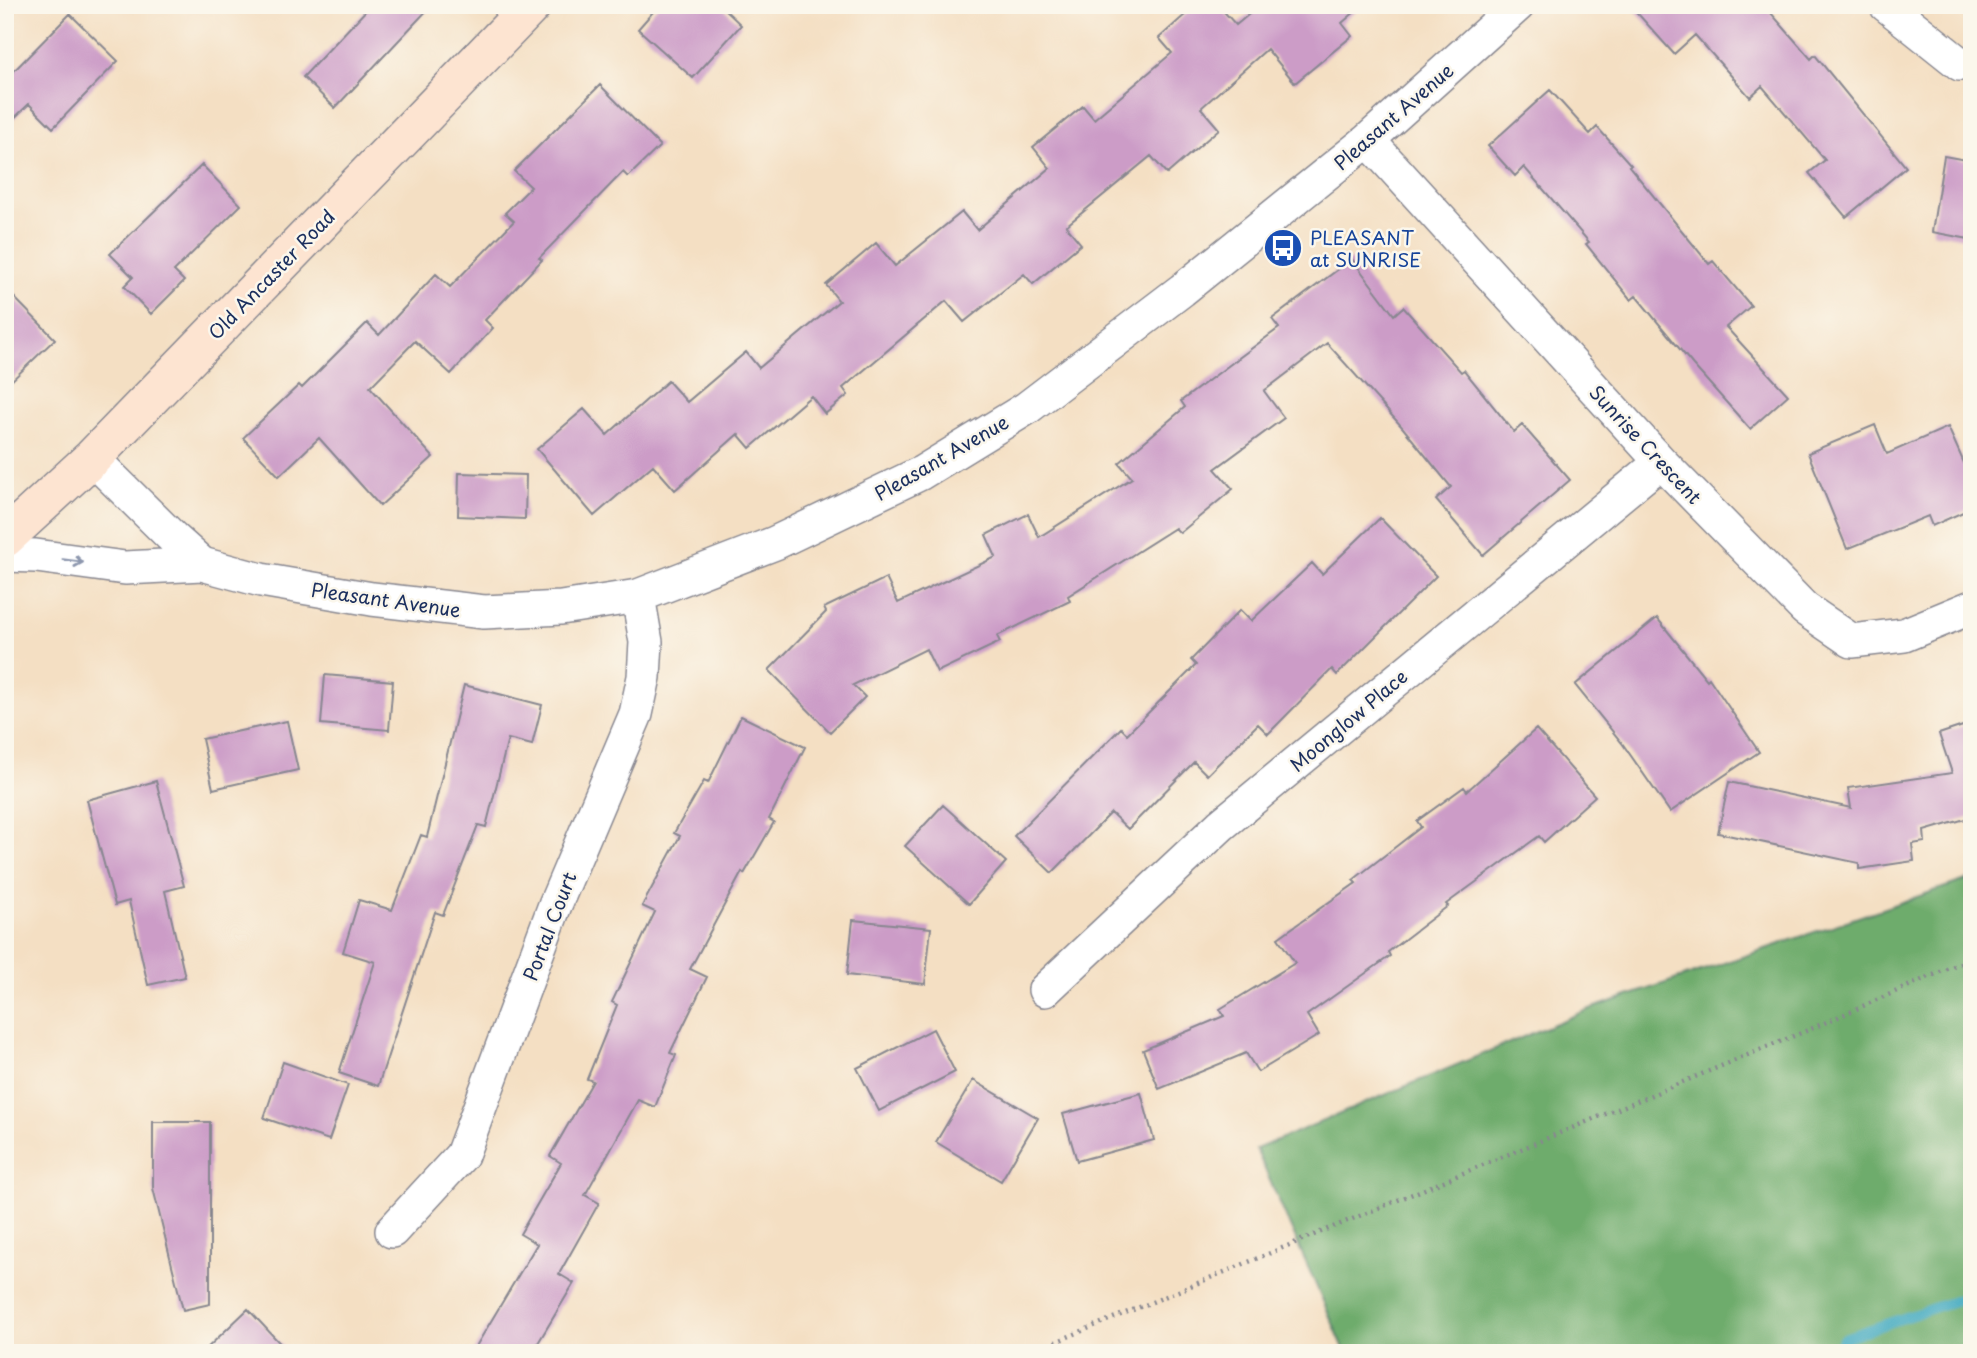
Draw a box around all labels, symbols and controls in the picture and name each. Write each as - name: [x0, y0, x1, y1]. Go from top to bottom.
- street label: Pleasant Avenue: [1327, 56, 1459, 176]
- street label: Old Ancaster Road: [201, 202, 341, 346]
- place label: PLEASANT at SUNRISE: [1310, 223, 1421, 273]
- bus stop icon: PLEASANT at SUNRISE: [1262, 227, 1304, 269]
- street label: Sunrise Crescent: [1583, 378, 1709, 510]
- street label: Pleasant Avenue: [869, 407, 1013, 507]
- one-way arrow: [61, 554, 84, 567]
- street label: Pleasant Avenue: [310, 575, 462, 623]
- street label: Moonglow Place: [1283, 662, 1413, 778]
- street label: Portal Court: [515, 867, 583, 984]

